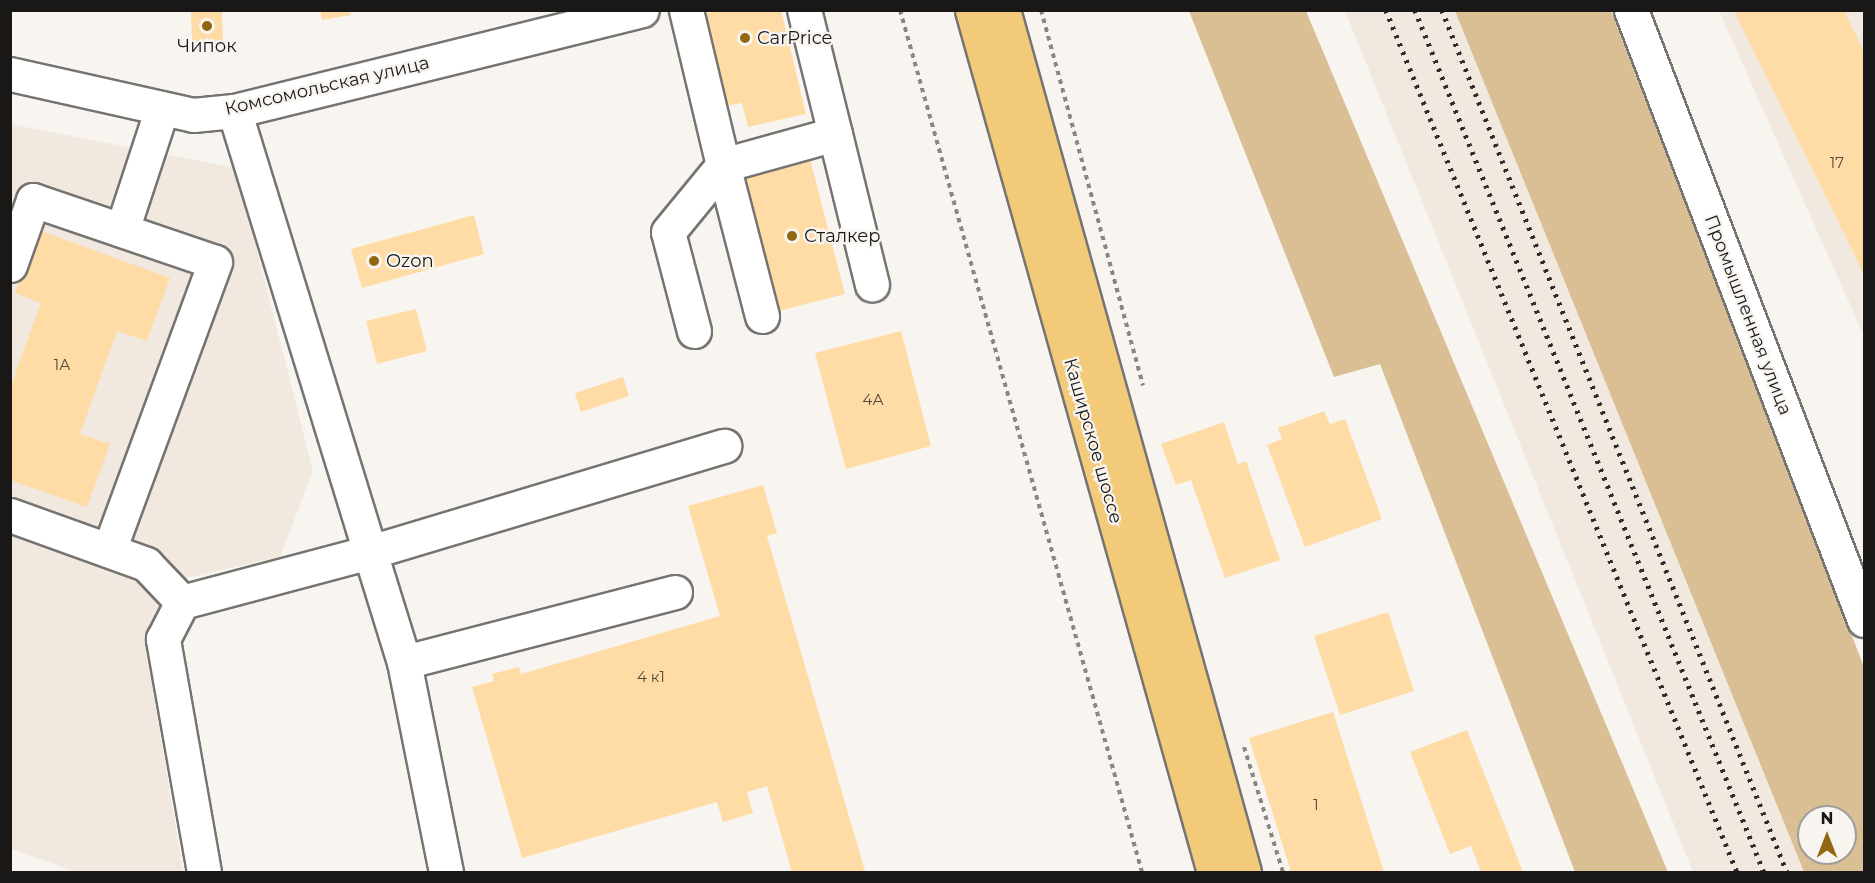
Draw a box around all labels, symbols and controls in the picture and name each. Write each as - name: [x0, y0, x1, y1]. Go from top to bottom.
- marker: Чипок: [200, 19, 214, 33]
- place label: CarPrice: [757, 27, 832, 49]
- marker: CarPrice: [738, 31, 752, 45]
- place label: Чипок: [177, 35, 237, 57]
- street label: Комсомольская улица: [223, 52, 431, 120]
- house number: 17: [1830, 154, 1844, 172]
- street label: Промышленная улица: [1700, 212, 1796, 418]
- place label: Сталкер: [804, 225, 881, 247]
- marker: Сталкер: [785, 229, 799, 243]
- place label: Ozon: [386, 250, 434, 272]
- marker: Ozon: [367, 254, 381, 268]
- house number: 1А: [54, 356, 70, 374]
- street label: Каширское шоссе: [1059, 356, 1127, 526]
- house number: 4А: [862, 391, 884, 409]
- house number: 4 к1: [637, 668, 665, 686]
- house number: 1: [1313, 796, 1319, 814]
- north arrow: [1797, 805, 1857, 865]
- text: N: [1821, 809, 1833, 828]

